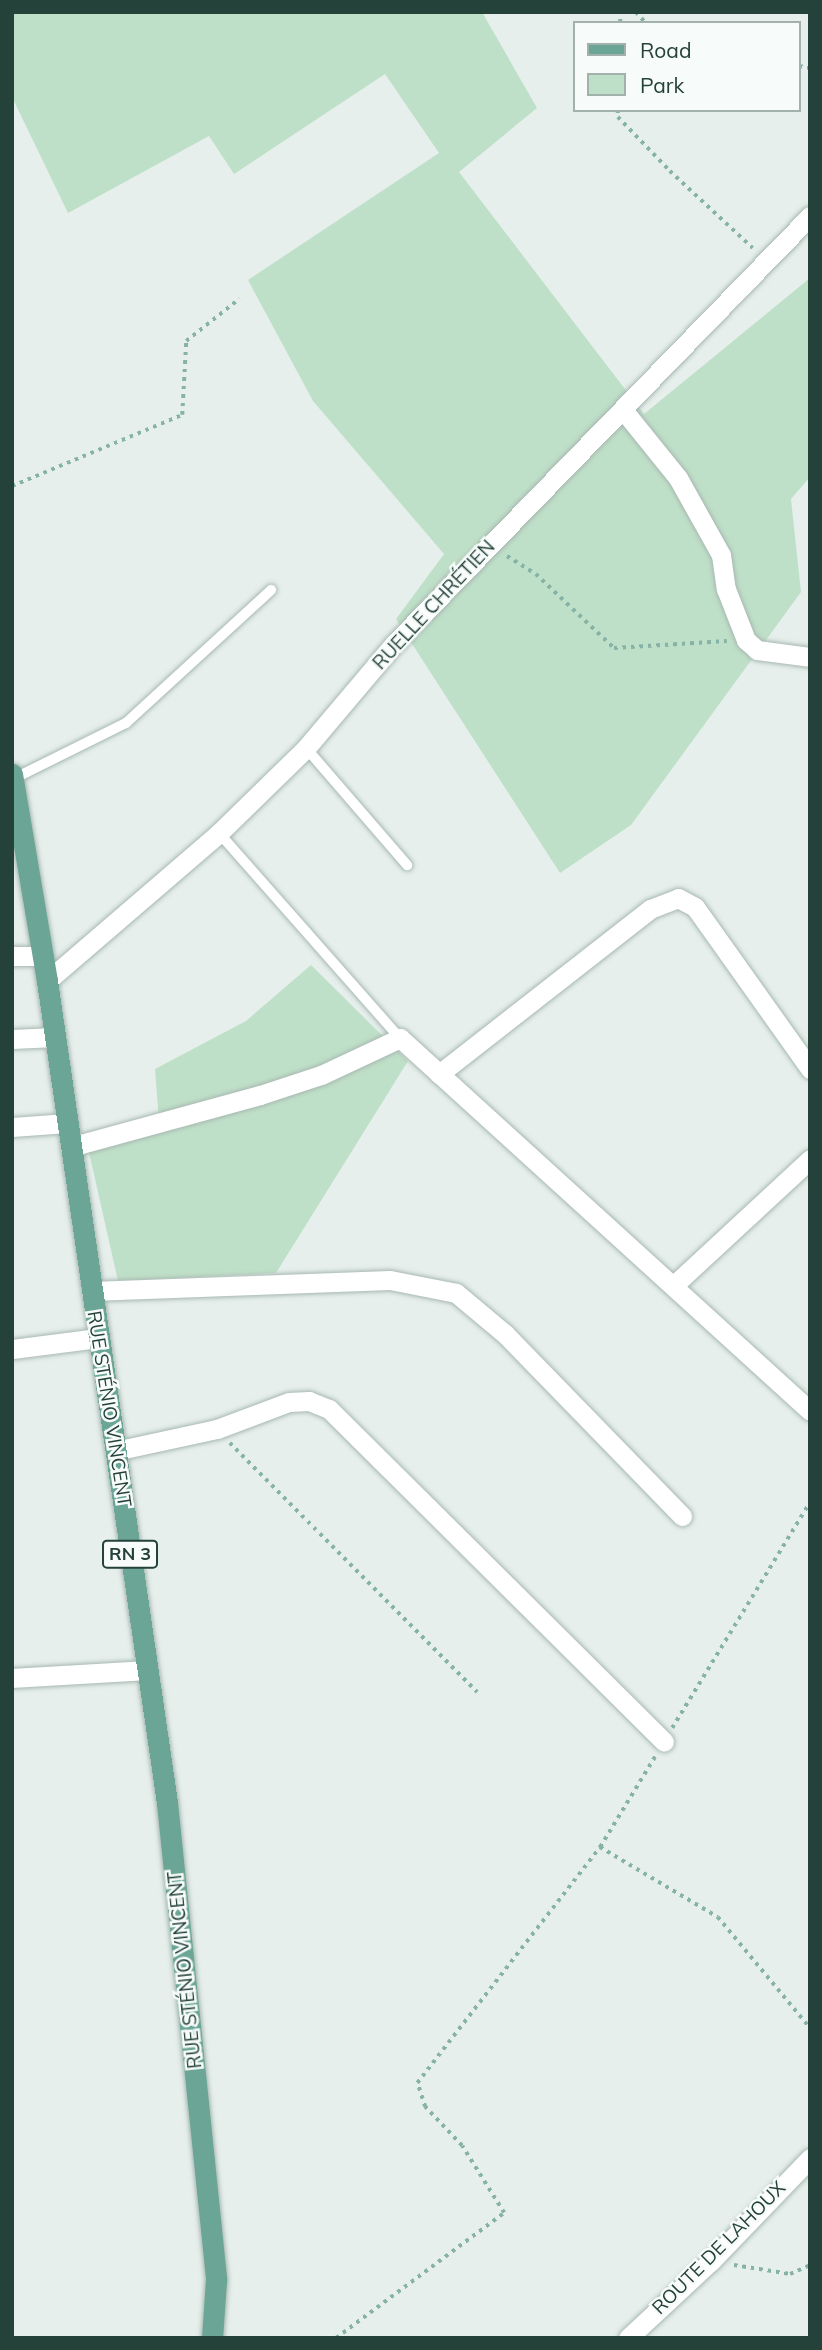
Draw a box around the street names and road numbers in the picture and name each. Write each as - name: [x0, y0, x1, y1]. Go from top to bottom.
- street label: RUELLE CHRÉTIEN: [368, 536, 500, 674]
- street label: RUE STÉNIO VINCENT: [82, 1309, 136, 1509]
- road number: RN 3: [102, 1540, 158, 1568]
- street label: RUE STÉNIO VINCENT: [163, 1870, 207, 2070]
- street label: ROUTE DE LAHOUX: [648, 2177, 790, 2319]

